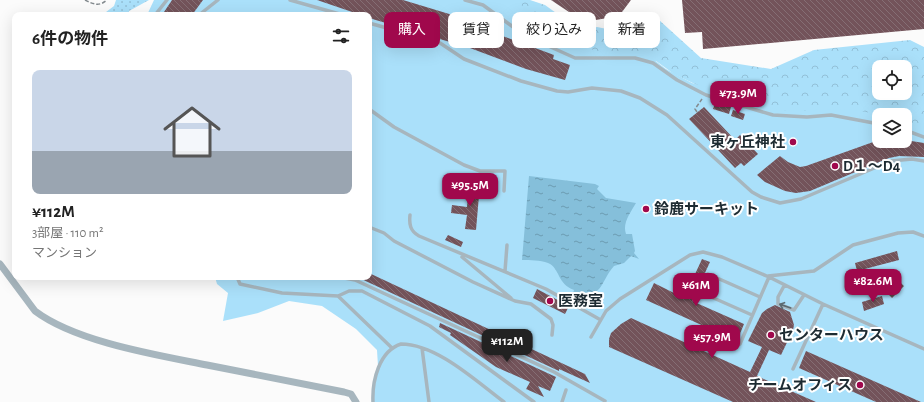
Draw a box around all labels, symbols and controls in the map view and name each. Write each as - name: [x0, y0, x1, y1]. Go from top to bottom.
- chip: 購入: [384, 12, 440, 48]
- chip: 賃貸: [448, 12, 504, 48]
- chip: 絞り込み: [512, 12, 596, 48]
- chip: 新着: [604, 12, 660, 48]
- icon: filters: [330, 25, 352, 47]
- text: 6件の物件: [32, 30, 108, 47]
- map controls: [872, 60, 912, 148]
- button: locate: [872, 60, 912, 100]
- pin: ¥73.9M: [705, 81, 771, 115]
- text: ¥73.9M: [719, 87, 757, 100]
- icon: home: [156, 96, 228, 168]
- button: layers: [872, 108, 912, 148]
- place label: 東ヶ丘神社: [710, 133, 785, 150]
- marker: 東ヶ丘神社: [788, 137, 798, 147]
- place label: D１～D4: [843, 159, 901, 174]
- marker: D１～D4: [830, 161, 840, 171]
- pin: ¥95.5M: [437, 173, 503, 207]
- text: ¥95.5M: [451, 179, 489, 192]
- place label: 鈴鹿サーキット: [654, 201, 759, 217]
- text: ¥112M: [32, 203, 75, 220]
- marker: 鈴鹿サーキット: [641, 204, 651, 214]
- text: 3部屋 · 110 m²: [32, 227, 104, 240]
- text: マンション: [32, 247, 97, 260]
- pin: ¥82.6M: [840, 269, 906, 303]
- pin: ¥61M: [672, 273, 720, 307]
- text: ¥82.6M: [854, 275, 893, 288]
- text: ¥61M: [682, 279, 710, 292]
- place label: 医務室: [558, 293, 603, 309]
- marker: 医務室: [545, 296, 555, 306]
- one-way arrow: [779, 302, 791, 310]
- pin: ¥57.9M: [679, 325, 745, 359]
- place label: センターハウス: [779, 327, 884, 343]
- pin: ¥112M: [479, 329, 535, 363]
- marker: センターハウス: [766, 330, 776, 340]
- text: ¥57.9M: [693, 331, 731, 344]
- text: ¥112M: [491, 335, 523, 348]
- place label: チームオフィス: [748, 378, 852, 393]
- marker: チームオフィス: [855, 380, 865, 390]

